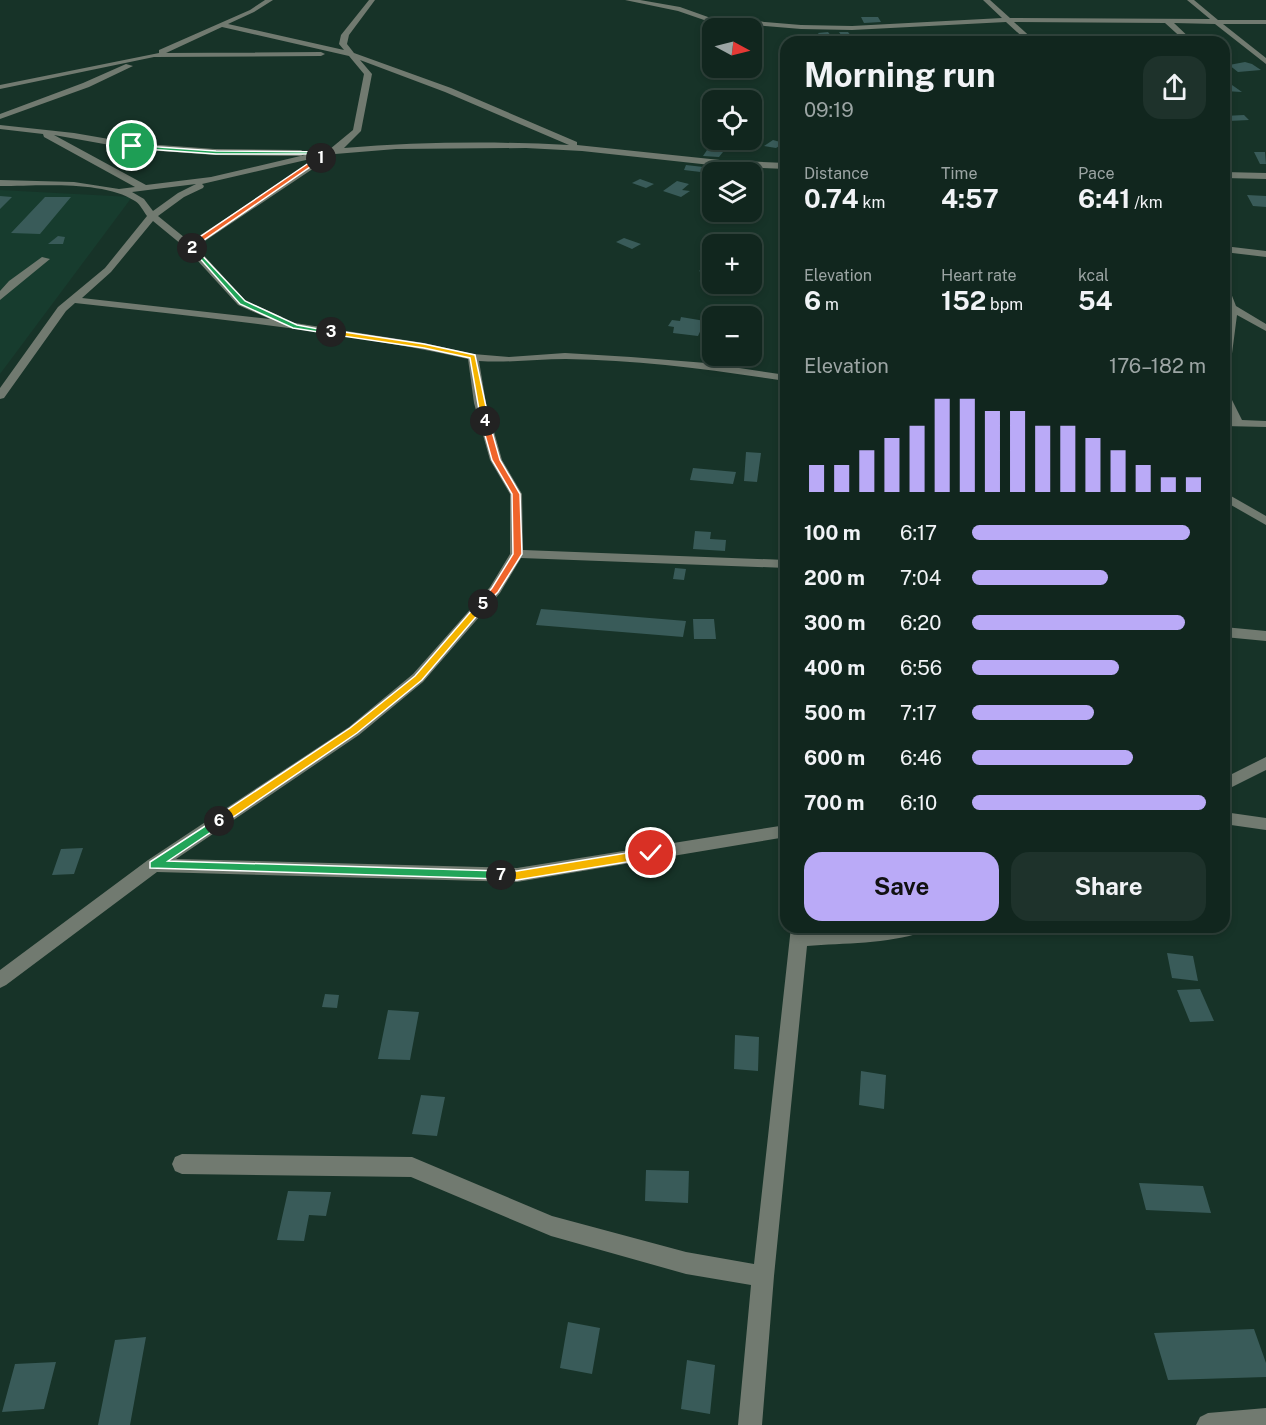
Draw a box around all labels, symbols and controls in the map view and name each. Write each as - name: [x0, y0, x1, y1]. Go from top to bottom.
- north arrow: [702, 18, 762, 78]
- map controls: [702, 18, 762, 366]
- text: Morning run: [804, 56, 996, 94]
- button: share: [1143, 56, 1206, 119]
- button: locate: [702, 90, 762, 150]
- text: 09:19: [804, 98, 854, 122]
- pin: [106, 120, 157, 171]
- icon: arrive: [115, 129, 148, 162]
- pin: 1: [306, 143, 336, 173]
- text: 1: [318, 148, 324, 167]
- button: layers: [702, 162, 762, 222]
- text: Distance: [804, 164, 869, 183]
- text: Time: [941, 164, 977, 183]
- text: Pace: [1078, 164, 1115, 183]
- text: 0.74: [804, 183, 859, 214]
- text: 4:57: [941, 183, 999, 214]
- text: 6:41: [1078, 183, 1130, 214]
- text: km: [859, 193, 885, 212]
- text: /km: [1130, 193, 1163, 212]
- pin: 2: [177, 233, 207, 263]
- button: +: [702, 234, 762, 294]
- text: 2: [187, 238, 197, 257]
- text: Elevation: [804, 266, 872, 285]
- text: Heart rate: [941, 266, 1017, 285]
- text: kcal: [1078, 266, 1109, 285]
- text: 6: [804, 285, 821, 316]
- text: 152: [941, 285, 986, 316]
- text: 54: [1078, 285, 1113, 316]
- text: m: [821, 295, 839, 314]
- text: bpm: [986, 295, 1023, 314]
- button: −: [702, 306, 762, 366]
- pin: 3: [316, 317, 346, 347]
- text: 3: [326, 322, 336, 341]
- text: Elevation: [804, 354, 889, 378]
- text: 176–182 m: [1109, 354, 1206, 378]
- pin: 4: [470, 406, 500, 436]
- text: 4: [480, 411, 490, 430]
- text: 100 m: [804, 521, 861, 545]
- text: 6:17: [900, 521, 937, 545]
- text: 200 m: [804, 566, 865, 590]
- text: 7:04: [900, 566, 941, 590]
- pin: 5: [468, 589, 498, 619]
- text: 5: [478, 594, 488, 613]
- text: 300 m: [804, 611, 865, 635]
- text: 6:20: [900, 611, 942, 635]
- text: 400 m: [804, 656, 865, 680]
- text: 6:56: [900, 656, 942, 680]
- text: 500 m: [804, 701, 866, 725]
- text: 7:17: [900, 701, 937, 725]
- text: 600 m: [804, 746, 865, 770]
- text: 6:46: [900, 746, 942, 770]
- text: 700 m: [804, 791, 864, 815]
- text: 6:10: [900, 791, 937, 815]
- pin: 6: [204, 806, 234, 836]
- text: 6: [214, 811, 224, 830]
- pin: [625, 827, 676, 878]
- icon: check: [634, 836, 667, 869]
- button: Save: [804, 852, 999, 921]
- button: Share: [1011, 852, 1206, 921]
- pin: 7: [486, 860, 516, 890]
- text: 7: [496, 865, 506, 884]

